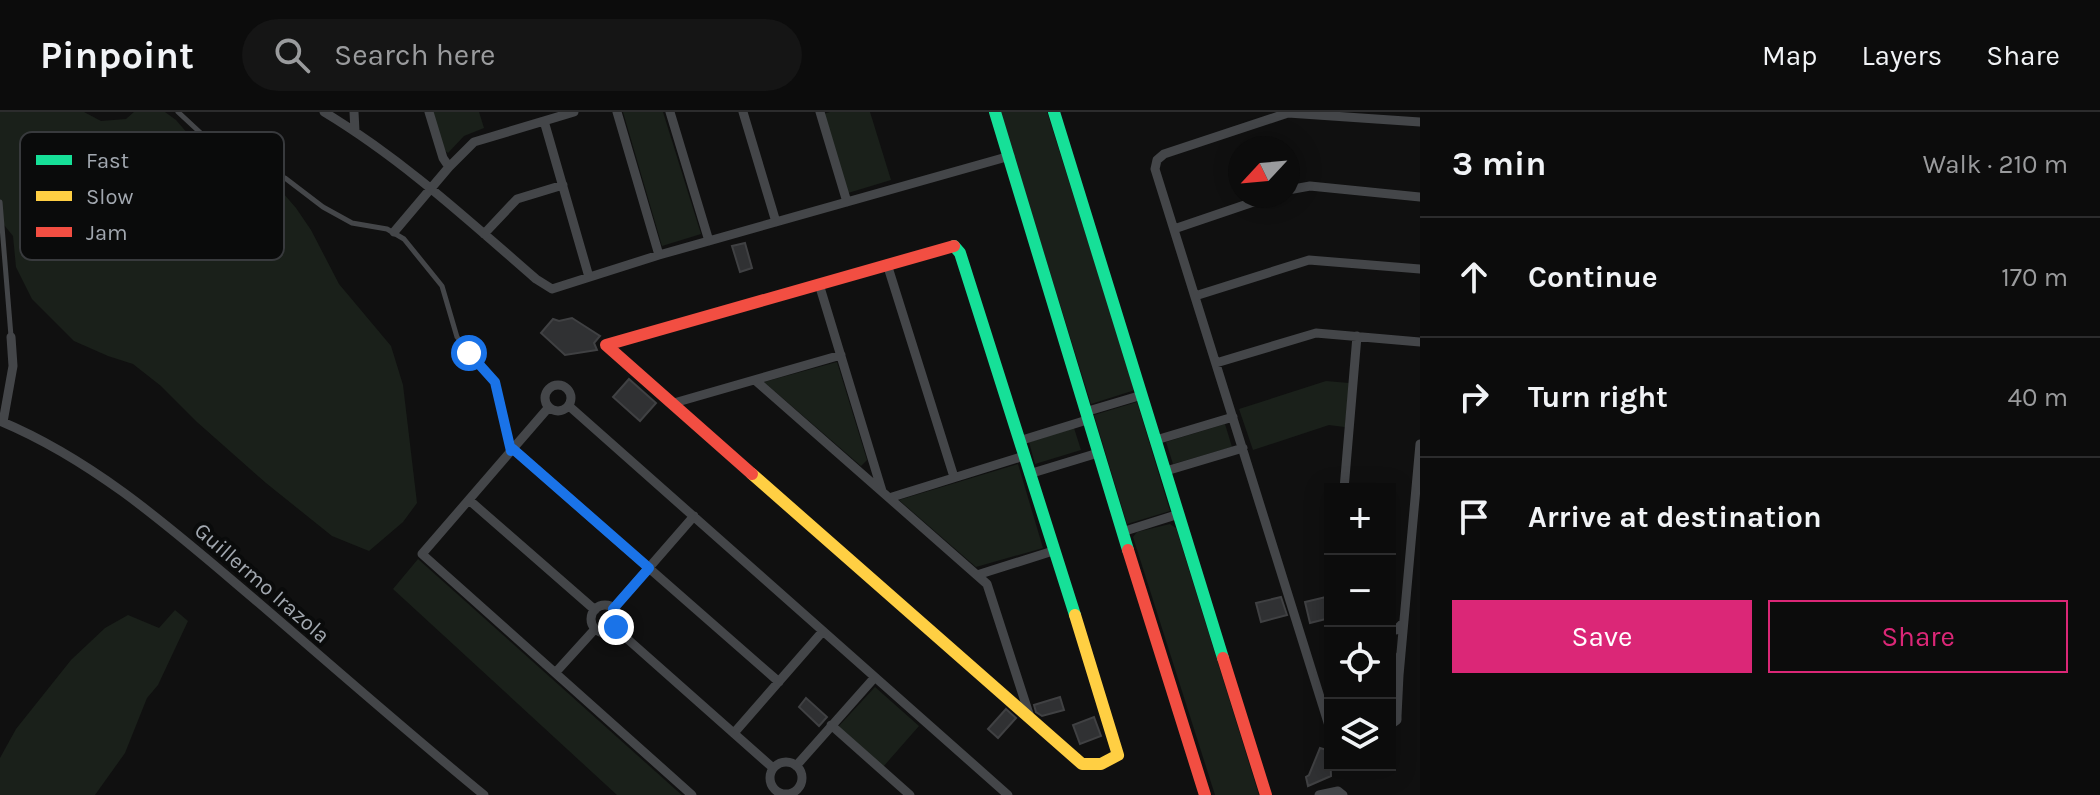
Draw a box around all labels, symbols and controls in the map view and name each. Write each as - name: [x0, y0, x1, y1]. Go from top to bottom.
- search box: [242, 19, 802, 91]
- text: Pinpoint: [40, 33, 194, 78]
- icon: search: [270, 33, 314, 77]
- text: Search here: [334, 37, 495, 73]
- text: Map: [1762, 39, 1817, 72]
- text: Layers: [1861, 39, 1942, 72]
- text: Share: [1986, 39, 2060, 72]
- legend: [20, 132, 284, 260]
- north arrow: [1228, 136, 1300, 208]
- text: 3 min: [1452, 144, 1546, 184]
- text: Fast: [86, 148, 129, 174]
- text: Walk · 210 m: [1923, 149, 2068, 180]
- text: Slow: [86, 184, 133, 210]
- text: Jam: [86, 220, 128, 246]
- icon: ahead: [1452, 255, 1496, 299]
- text: Continue: [1528, 259, 1658, 295]
- text: 170 m: [2001, 262, 2068, 293]
- route start: [451, 335, 487, 371]
- icon: right: [1452, 375, 1496, 419]
- text: Turn right: [1528, 379, 1668, 415]
- text: 40 m: [2008, 382, 2068, 413]
- map controls: [1324, 483, 1396, 771]
- button: +: [1324, 483, 1396, 555]
- icon: arrive: [1452, 495, 1496, 539]
- text: Arrive at destination: [1528, 499, 1822, 535]
- street label: Guillermo Irazola: [189, 517, 335, 649]
- button: −: [1324, 555, 1396, 627]
- button: Save: [1452, 600, 1752, 673]
- button: Share: [1768, 600, 2068, 673]
- route end: [598, 609, 634, 645]
- button: locate: [1324, 627, 1396, 699]
- button: layers: [1324, 699, 1396, 771]

